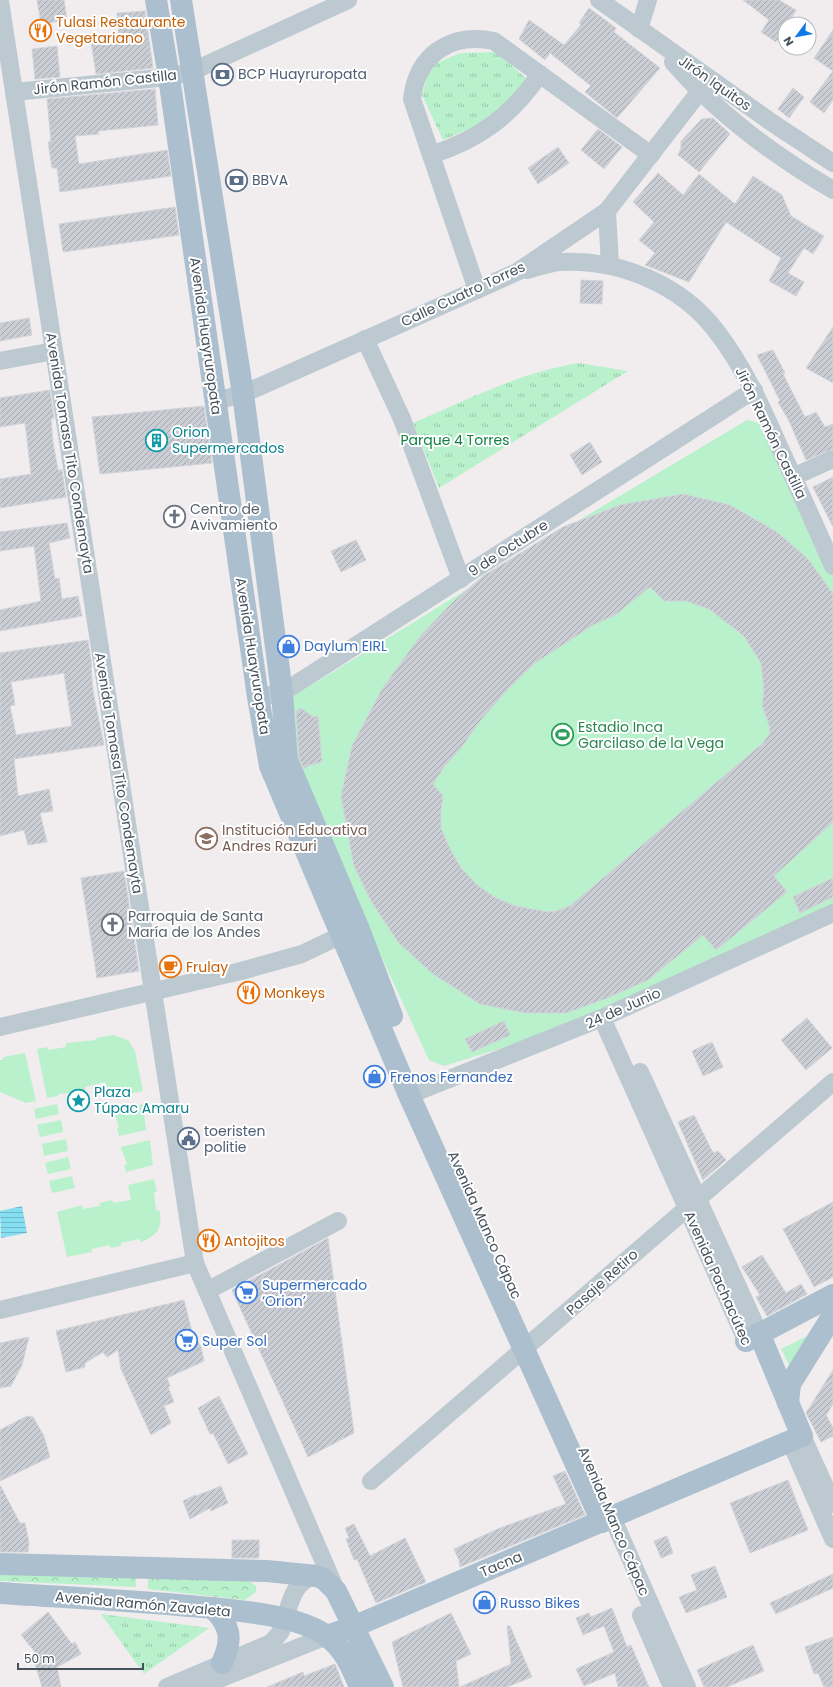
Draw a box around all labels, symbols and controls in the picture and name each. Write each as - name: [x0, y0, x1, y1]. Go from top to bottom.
- place label: Tulasi Restaurante Vegetariano: [56, 12, 186, 48]
- north arrow: [777, 16, 817, 56]
- restaurant icon: Tulasi Restaurante Vegetariano: [27, 17, 53, 43]
- text: N: [780, 34, 797, 49]
- street label: Jirón Iquitos: [675, 51, 755, 115]
- bank icon: BCP Huayruropata: [210, 61, 236, 87]
- place label: BCP Huayruropata: [238, 64, 367, 84]
- street label: Jirón Ramón Castilla: [32, 65, 178, 99]
- bank icon: BBVA: [224, 167, 250, 193]
- place label: BBVA: [252, 170, 288, 190]
- street label: Avenida Huayruropata: [185, 256, 227, 416]
- street label: Calle Cuatro Torres: [398, 256, 528, 332]
- street label: Avenida Tomasa Tito Condemayta: [41, 331, 99, 575]
- street label: Jirón Ramón Castilla: [730, 364, 812, 502]
- place label: Orion Supermercados: [172, 422, 285, 458]
- building icon: Orion Supermercados: [143, 427, 169, 453]
- park label: Parque 4 Torres: [400, 430, 510, 450]
- place label: Centro de Avivamiento: [190, 499, 278, 535]
- church icon: Centro de Avivamiento: [161, 504, 187, 530]
- street label: 9 de Octubre: [464, 515, 552, 581]
- street label: Avenida Huayruropata: [231, 576, 275, 736]
- shop icon: Daylum EIRL: [276, 633, 302, 659]
- place label: Daylum EIRL: [304, 636, 387, 656]
- street label: Avenida Tomasa Tito Condemayta: [90, 651, 148, 895]
- place label: Estadio Inca Garcilaso de la Vega: [578, 717, 724, 753]
- sports icon: Estadio Inca Garcilaso de la Vega: [550, 722, 576, 748]
- place label: Institución Educativa Andres Razuri: [222, 820, 367, 856]
- school or university icon: Institución Educativa Andres Razuri: [193, 825, 219, 851]
- place label: Parroquia de Santa María de los Andes: [128, 906, 263, 942]
- church icon: Parroquia de Santa María de los Andes: [99, 911, 125, 937]
- cafe icon: Frulay: [158, 954, 184, 980]
- place label: Frulay: [186, 957, 228, 977]
- restaurant icon: Monkeys: [235, 980, 261, 1006]
- place label: Monkeys: [264, 983, 325, 1003]
- street label: 24 de Junio: [582, 983, 664, 1033]
- shop icon: Frenos Fernandez: [362, 1064, 388, 1090]
- place label: Frenos Fernandez: [390, 1067, 513, 1087]
- place label: Plaza Túpac Amaru: [94, 1082, 189, 1118]
- place icon: Plaza Túpac Amaru: [65, 1087, 91, 1113]
- place label: toeristen politie: [204, 1121, 265, 1157]
- public building icon: toeristen politie: [176, 1126, 202, 1152]
- street label: Avenida Manco Cápac: [443, 1148, 527, 1302]
- street label: Avenida Pachacútec: [679, 1208, 757, 1348]
- restaurant icon: Antojitos: [195, 1228, 221, 1254]
- place label: Antojitos: [224, 1231, 285, 1251]
- street label: Pasaje Retiro: [562, 1244, 642, 1320]
- place label: Supermercado ‘Orion’: [262, 1275, 367, 1311]
- supermarket icon: Supermercado ‘Orion’: [233, 1280, 259, 1306]
- supermarket icon: Super Sol: [174, 1328, 200, 1354]
- place label: Super Sol: [202, 1331, 267, 1351]
- street label: Avenida Manco Cápac: [573, 1443, 655, 1599]
- street label: Tacna: [477, 1546, 525, 1582]
- street label: Avenida Ramón Zavaleta: [54, 1586, 232, 1622]
- shop icon: Russo Bikes: [472, 1590, 498, 1616]
- place label: Russo Bikes: [500, 1593, 580, 1613]
- scale bar: [18, 1645, 143, 1671]
- text: 50 m: [24, 1650, 55, 1667]

